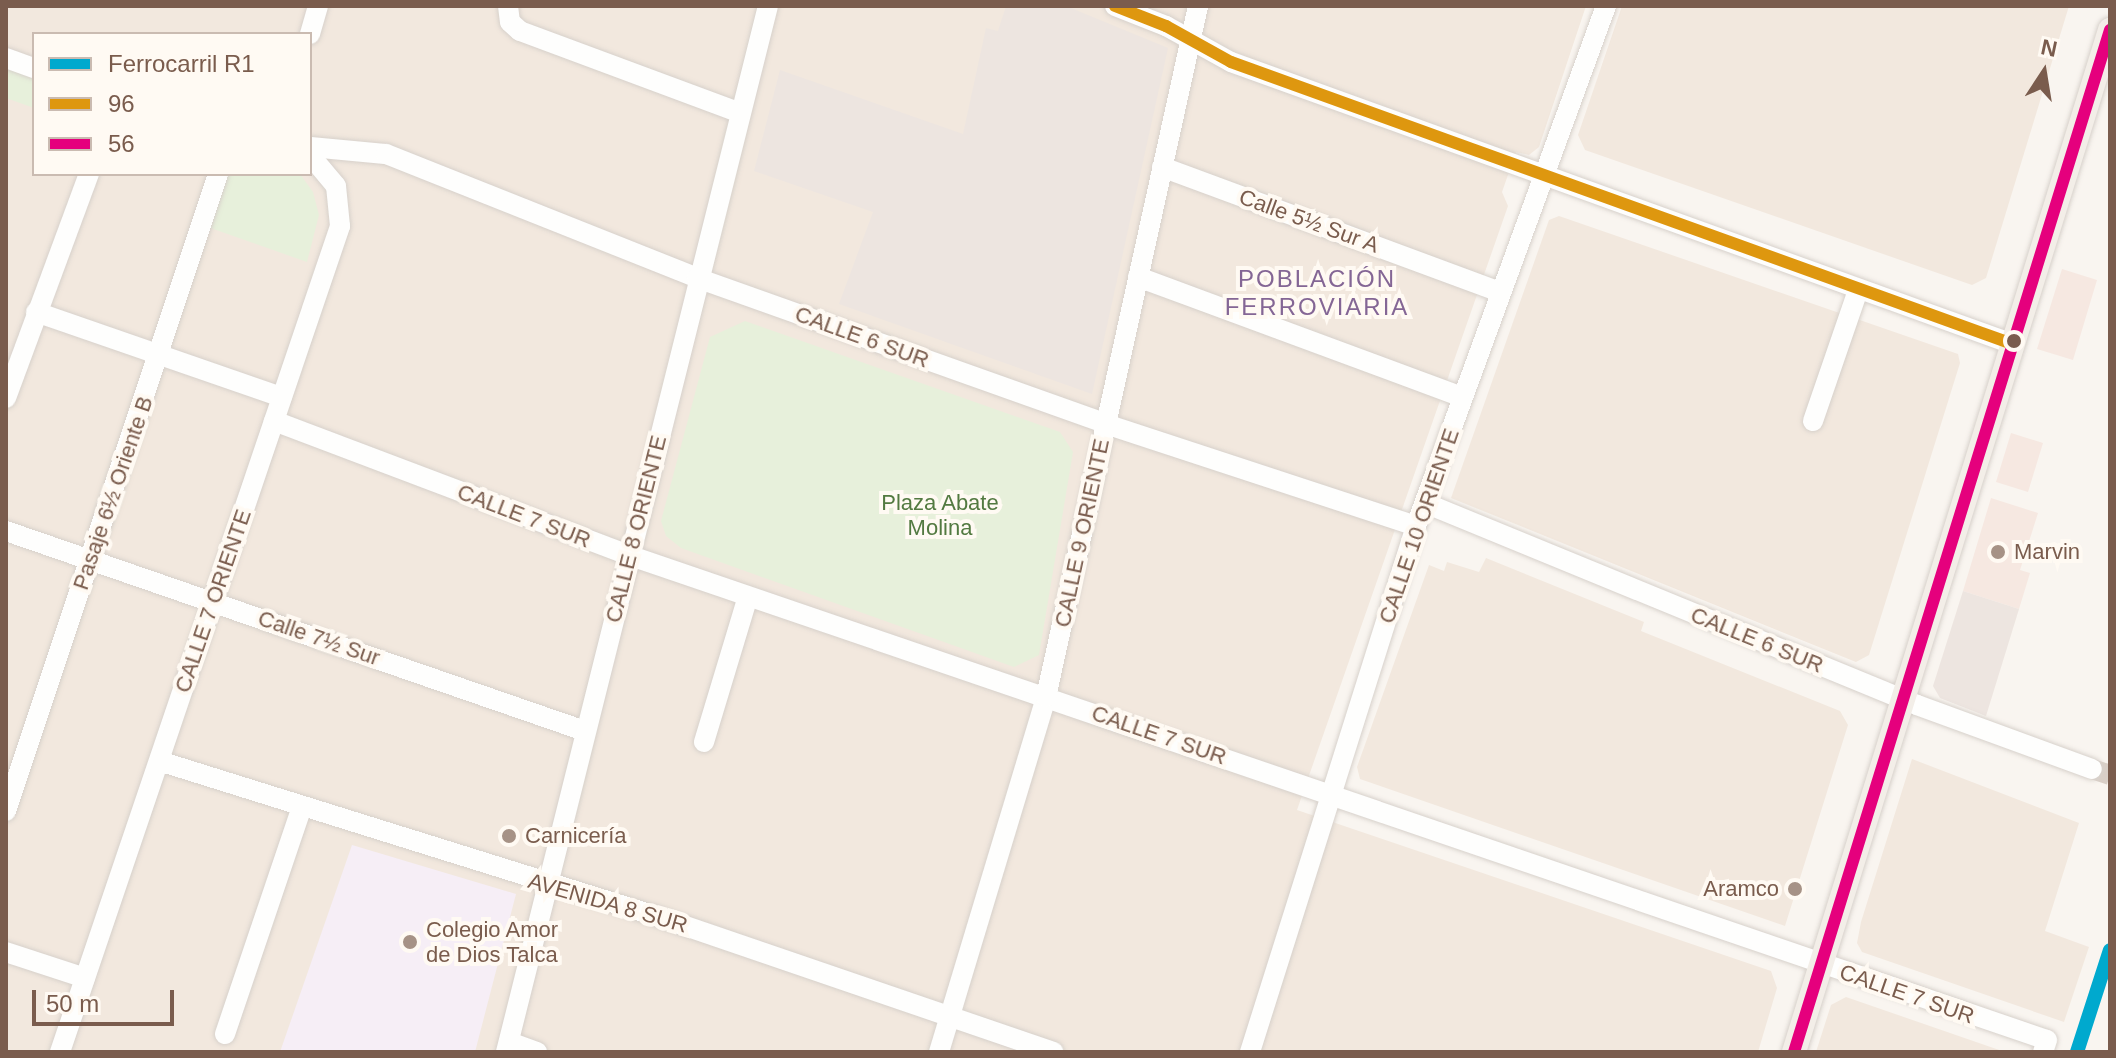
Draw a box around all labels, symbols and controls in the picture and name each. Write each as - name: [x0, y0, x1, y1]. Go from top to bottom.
- legend: [32, 32, 312, 176]
- north arrow: [2004, 32, 2084, 112]
- text: N: [2039, 34, 2059, 62]
- text: Ferrocarril R1: [108, 50, 255, 77]
- text: 96: [108, 90, 135, 117]
- text: 56: [108, 130, 135, 157]
- street label: Calle 5½ Sur A: [1235, 183, 1383, 259]
- district label: POBLACIÓN FERROVIARIA: [1225, 265, 1409, 321]
- street label: CALLE 6 SUR: [791, 301, 933, 373]
- unlabelled marker: [2006, 333, 2022, 349]
- street label: Pasaje 6½ Oriente B: [67, 393, 159, 593]
- street label: CALLE 10 ORIENTE: [1373, 425, 1465, 627]
- street label: CALLE 8 ORIENTE: [600, 433, 672, 625]
- street label: CALLE 9 ORIENTE: [1049, 436, 1115, 630]
- street label: CALLE 7 SUR: [454, 478, 594, 554]
- park label: Plaza Abate Molina: [881, 489, 999, 540]
- street label: CALLE 7 ORIENTE: [169, 506, 257, 696]
- place label: Marvin: [2014, 539, 2080, 565]
- marker: Marvin: [1989, 543, 2007, 561]
- street label: CALLE 6 SUR: [1687, 601, 1827, 679]
- street label: Calle 7½ Sur: [255, 605, 383, 671]
- street label: CALLE 7 SUR: [1088, 700, 1230, 770]
- place label: Carnicería: [525, 823, 626, 849]
- marker: Carnicería: [500, 827, 518, 845]
- street label: AVENIDA 8 SUR: [525, 867, 691, 939]
- place label: Aramco: [1703, 876, 1779, 902]
- marker: Aramco: [1786, 880, 1804, 898]
- place label: Colegio Amor de Dios Talca: [426, 916, 559, 968]
- marker: Colegio Amor de Dios Talca: [401, 933, 419, 951]
- street label: CALLE 7 SUR: [1836, 959, 1978, 1029]
- scale bar: [36, 974, 178, 1024]
- text: 50 m: [46, 990, 99, 1017]

